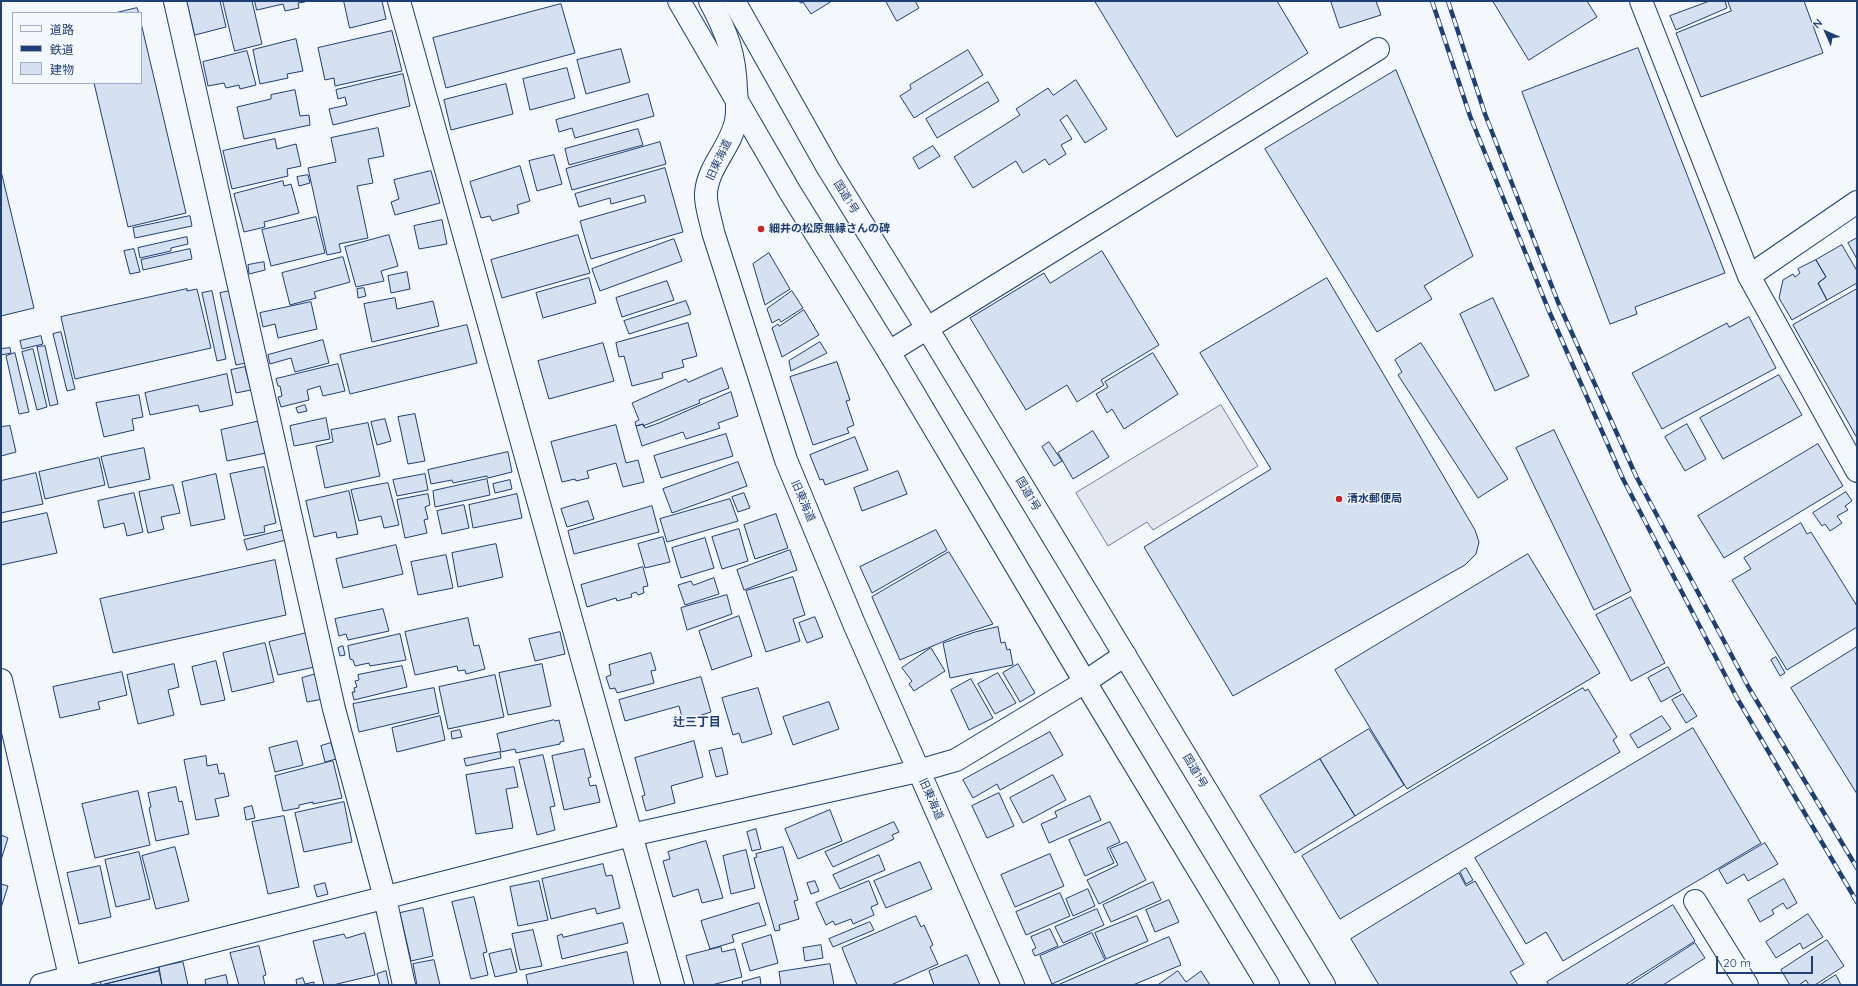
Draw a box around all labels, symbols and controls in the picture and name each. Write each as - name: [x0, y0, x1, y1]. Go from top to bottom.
- legend: [12, 12, 142, 84]
- north arrow: [1806, 12, 1846, 52]
- text: N: [1810, 16, 1825, 31]
- text: 道路: [50, 22, 74, 37]
- text: 鉄道: [50, 42, 74, 57]
- text: 建物: [50, 62, 74, 77]
- street label: 旧東海道: [704, 137, 734, 183]
- street label: 国道1号: [831, 178, 861, 216]
- place label: 細井の松原無縁さんの碑: [769, 222, 890, 236]
- marker: 細井の松原無縁さんの碑: [756, 224, 766, 234]
- street label: 国道1号: [1013, 475, 1043, 513]
- street label: 旧東海道: [788, 478, 818, 524]
- place label: 清水郵便局: [1347, 492, 1402, 506]
- marker: 清水郵便局: [1334, 494, 1344, 504]
- district label: 辻三丁目: [673, 715, 721, 729]
- street label: 国道1号: [1180, 752, 1210, 790]
- street label: 旧東海道: [916, 776, 946, 822]
- scale bar: [1718, 948, 1815, 974]
- text: 20 m: [1723, 955, 1751, 970]

